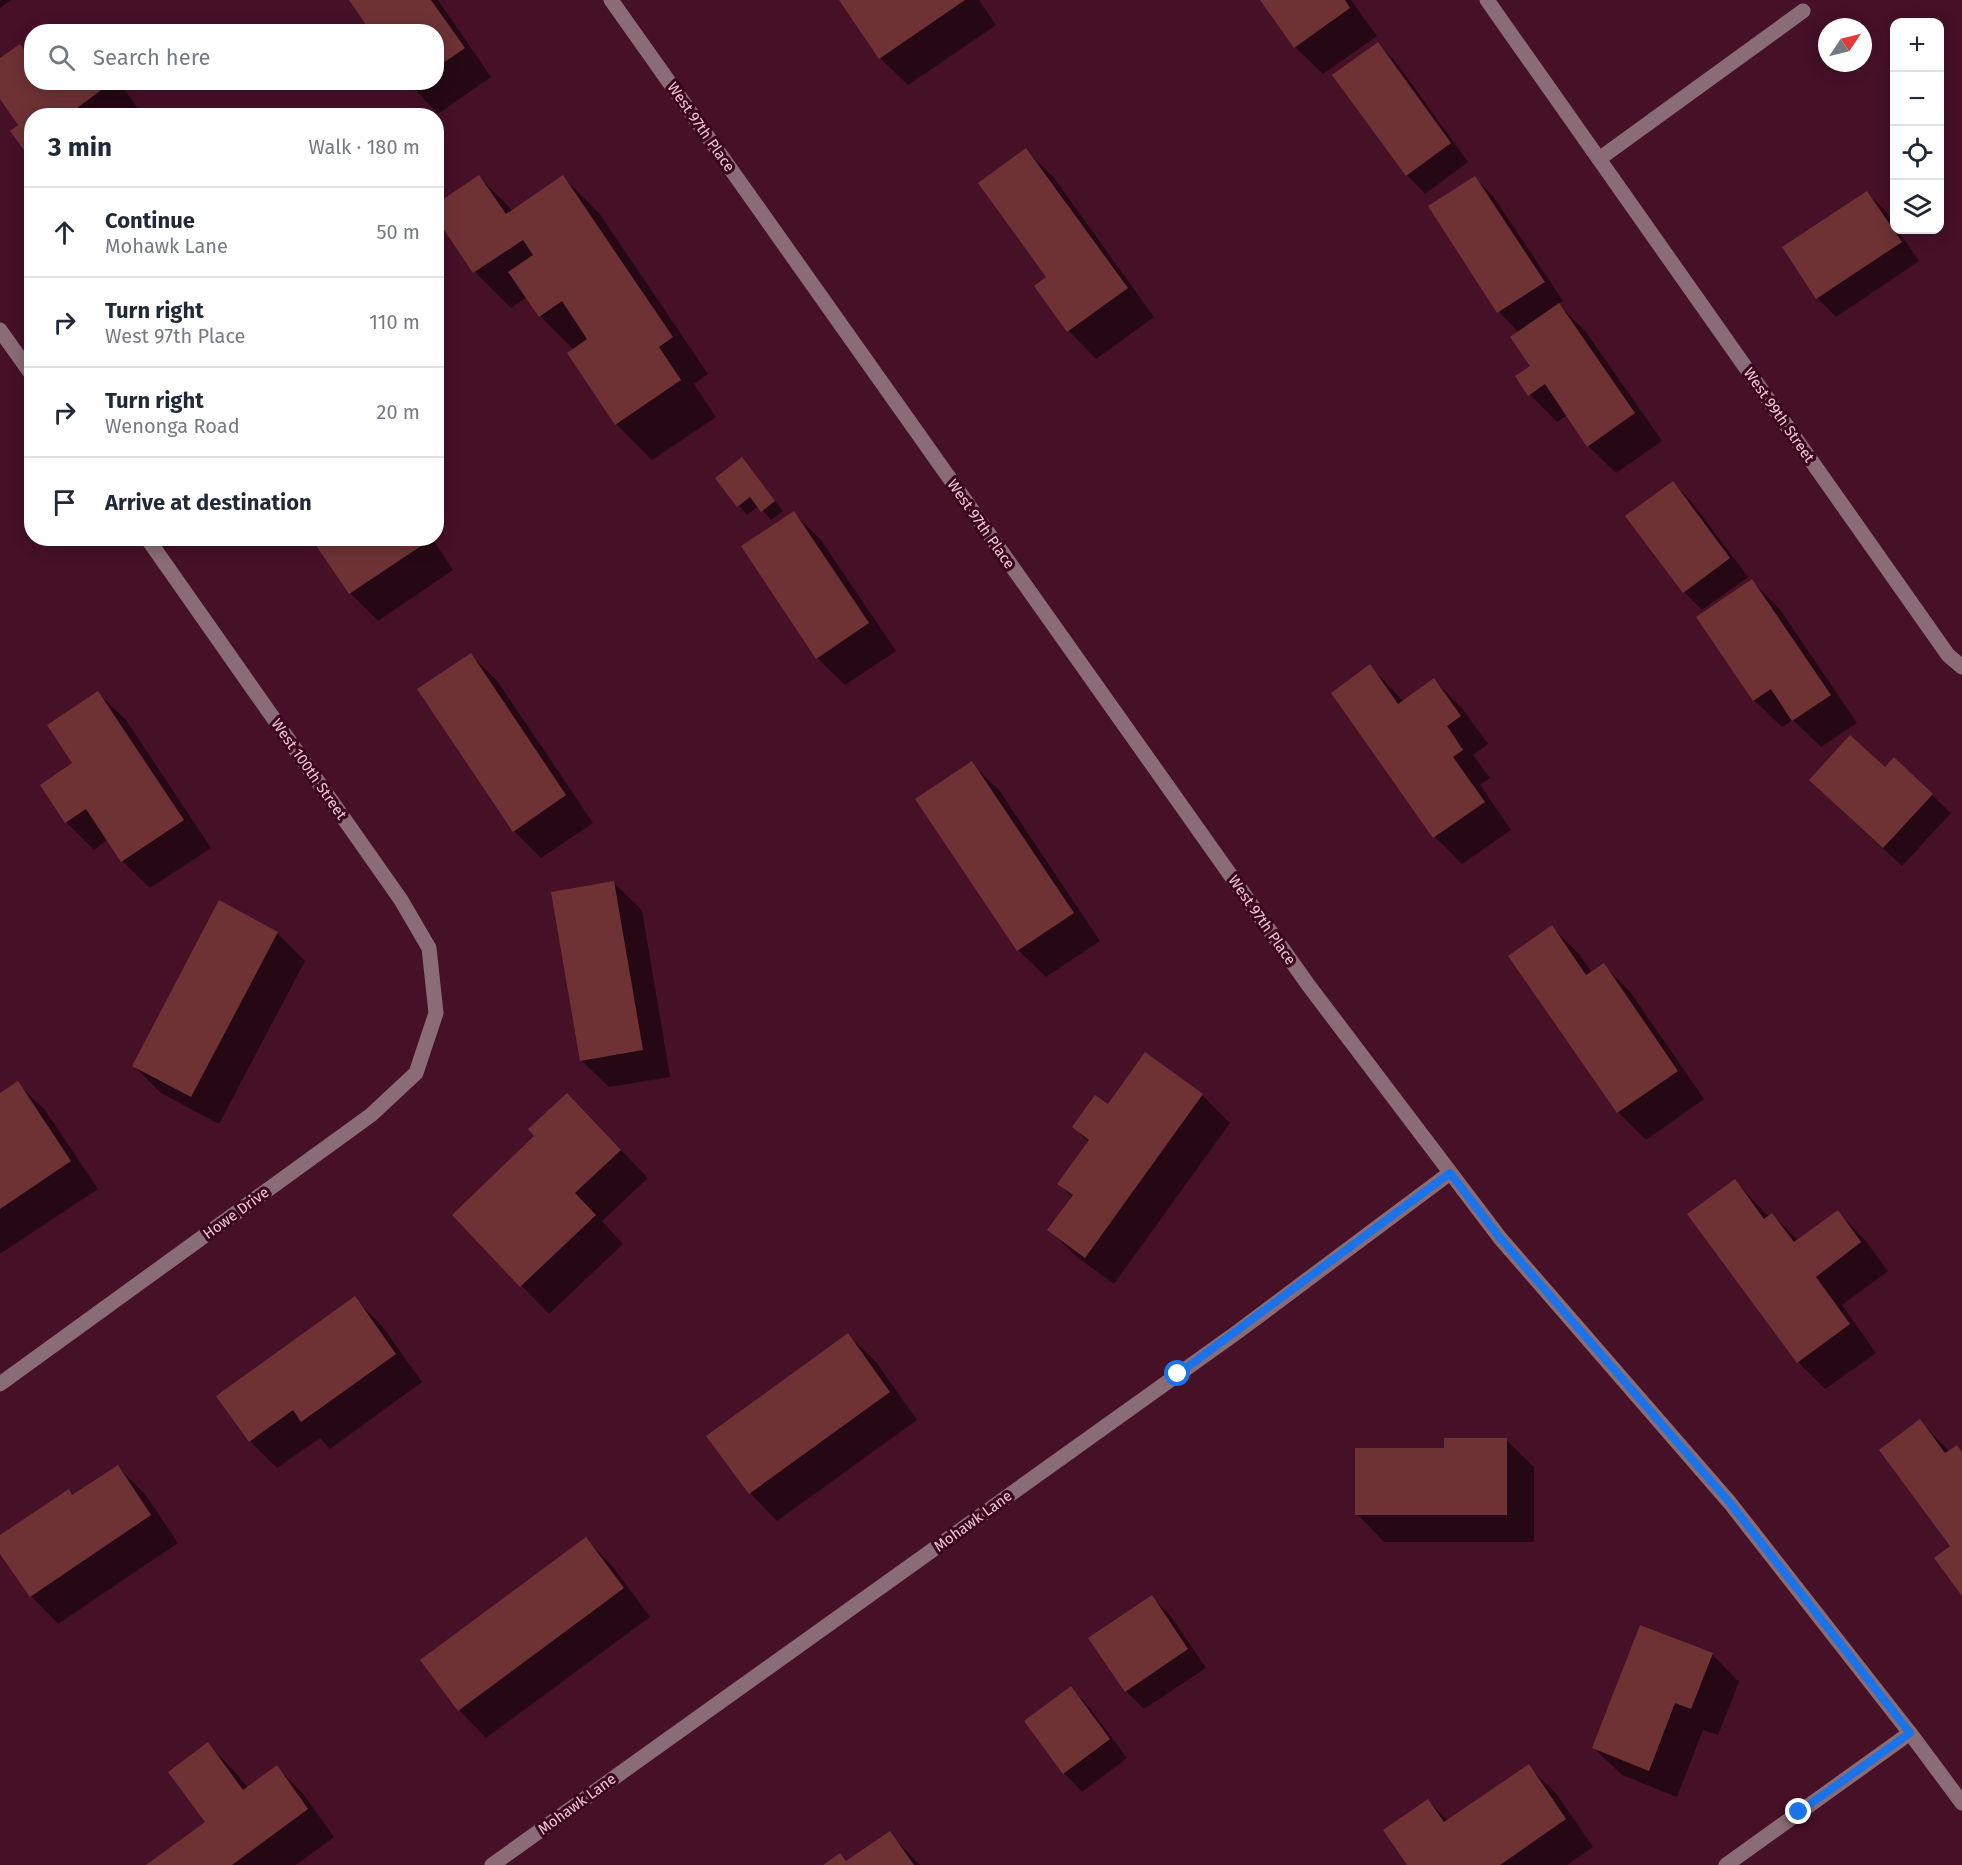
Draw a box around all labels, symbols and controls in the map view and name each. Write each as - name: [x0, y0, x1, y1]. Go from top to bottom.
- north arrow: [1818, 18, 1872, 72]
- map controls: [1890, 18, 1944, 234]
- button: +: [1890, 18, 1944, 72]
- search box: [24, 24, 444, 90]
- icon: search: [45, 41, 78, 74]
- text: Search here: [93, 44, 211, 71]
- button: −: [1890, 72, 1944, 126]
- street label: West 97th Place: [663, 79, 739, 175]
- button: locate: [1890, 126, 1944, 180]
- text: 3 min: [48, 132, 112, 163]
- text: Walk · 180 m: [309, 135, 420, 159]
- button: layers: [1890, 180, 1944, 234]
- text: Continue: [105, 207, 195, 234]
- icon: ahead: [48, 216, 81, 249]
- text: 50 m: [376, 220, 420, 244]
- text: Mohawk Lane: [105, 234, 228, 258]
- text: Turn right: [105, 297, 204, 324]
- icon: right: [48, 306, 81, 339]
- text: 110 m: [369, 310, 420, 334]
- text: West 97th Place: [105, 324, 246, 348]
- street label: West 99th Street: [1740, 364, 1819, 466]
- text: Turn right: [105, 387, 204, 414]
- icon: right: [48, 396, 81, 429]
- text: 20 m: [377, 400, 420, 424]
- text: Wenonga Road: [105, 414, 240, 438]
- street label: West 97th Place: [943, 476, 1019, 572]
- icon: arrive: [48, 486, 81, 519]
- text: Arrive at destination: [105, 489, 312, 516]
- street label: West 100th Street: [268, 715, 351, 823]
- street label: West 97th Place: [1224, 872, 1300, 968]
- street label: Howe Drive: [200, 1183, 272, 1243]
- route start: [1164, 1360, 1190, 1386]
- street label: Mohawk Lane: [930, 1487, 1016, 1555]
- street label: Mohawk Lane: [534, 1770, 620, 1838]
- route end: [1785, 1798, 1811, 1824]

